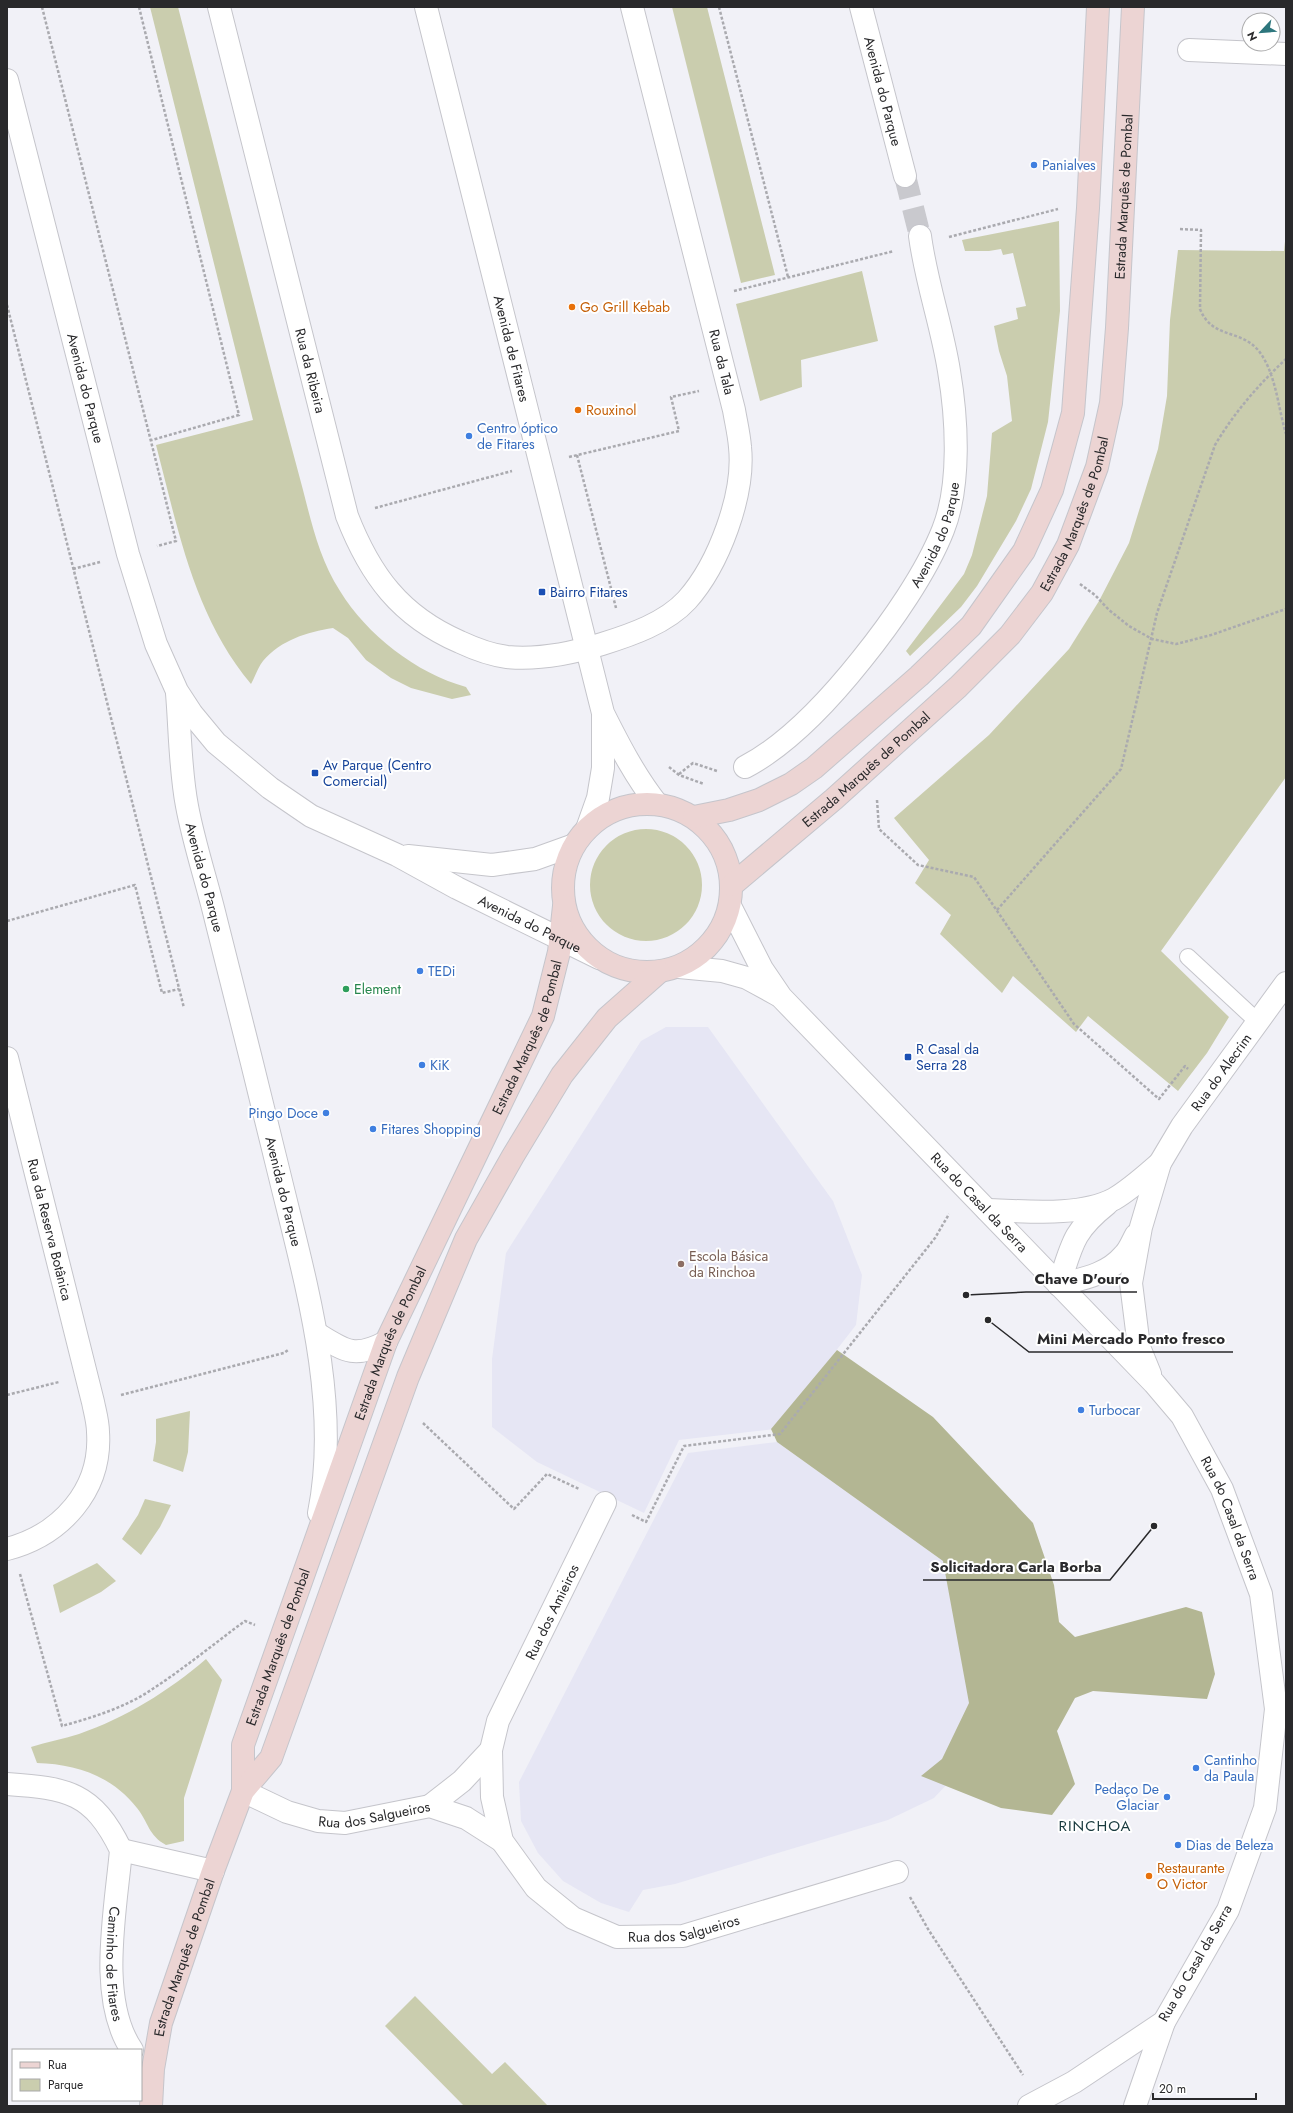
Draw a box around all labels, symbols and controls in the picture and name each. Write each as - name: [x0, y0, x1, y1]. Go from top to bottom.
- north arrow: [1241, 12, 1281, 52]
- text: N: [1243, 29, 1261, 44]
- street label: Avenida do Parque: [859, 34, 907, 148]
- street label: Estrada Marquês de Pombal: [1109, 113, 1138, 280]
- place label: Panialves: [1042, 155, 1096, 175]
- marker: Panialves: [1029, 160, 1039, 170]
- street label: Avenida de Fitares: [489, 293, 535, 404]
- place label: Go Grill Kebab: [580, 297, 670, 317]
- marker: Go Grill Kebab: [567, 302, 577, 312]
- street label: Rua da Ribeira: [290, 326, 331, 415]
- street label: Rua da Tala: [704, 327, 740, 397]
- street label: Avenida do Parque: [62, 331, 109, 445]
- place label: Rouxinol: [586, 400, 637, 420]
- marker: Rouxinol: [573, 405, 583, 415]
- place label: Centro óptico de Fitares: [477, 418, 558, 454]
- marker: Centro óptico de Fitares: [464, 431, 474, 441]
- street label: Estrada Marquês de Pombal: [1035, 434, 1113, 595]
- street label: Avenida do Parque: [905, 481, 964, 591]
- place label: Bairro Fitares: [550, 582, 628, 602]
- marker: Bairro Fitares: [537, 587, 547, 597]
- street label: Estrada Marquês de Pombal: [798, 707, 934, 832]
- place label: Av Parque (Centro Comercial): [323, 755, 432, 791]
- marker: Av Parque (Centro Comercial): [310, 768, 320, 778]
- street label: Avenida do Parque: [181, 821, 229, 934]
- street label: Avenida do Parque: [475, 890, 585, 958]
- street label: Estrada Marquês de Pombal: [487, 958, 567, 1118]
- place label: TEDi: [428, 961, 455, 981]
- marker: TEDi: [415, 966, 425, 976]
- place label: Element: [354, 979, 402, 999]
- marker: Element: [341, 984, 351, 994]
- street label: Rua do Alecrim: [1186, 1029, 1256, 1115]
- place label: R Casal da Serra 28: [916, 1039, 979, 1075]
- marker: R Casal da Serra 28: [903, 1052, 913, 1062]
- place label: KiK: [430, 1055, 450, 1075]
- marker: KiK: [417, 1060, 427, 1070]
- place label: Pingo Doce: [248, 1103, 318, 1123]
- marker: Pingo Doce: [321, 1108, 331, 1118]
- place label: Fitares Shopping: [381, 1119, 481, 1139]
- marker: Fitares Shopping: [368, 1124, 378, 1134]
- street label: Avenida do Parque: [260, 1134, 307, 1249]
- street label: Rua do Casal da Serra: [926, 1148, 1033, 1257]
- street label: Rua da Reserva Botânica: [23, 1157, 77, 1303]
- place label: Escola Básica da Rinchoa: [689, 1246, 768, 1282]
- marker: Escola Básica da Rinchoa: [676, 1259, 686, 1269]
- street label: Estrada Marquês de Pombal: [349, 1263, 431, 1423]
- callout: Chave D'ouro: [1026, 1265, 1137, 1292]
- text: Chave D'ouro: [1035, 1268, 1130, 1290]
- callout: Mini Mercado Ponto fresco: [1029, 1325, 1233, 1352]
- text: Mini Mercado Ponto fresco: [1037, 1328, 1225, 1350]
- place label: Turbocar: [1089, 1400, 1141, 1420]
- marker: Turbocar: [1076, 1405, 1086, 1415]
- street label: Rua do Casal da Serra: [1196, 1453, 1265, 1583]
- callout: Solicitadora Carla Borba: [923, 1553, 1110, 1580]
- text: Solicitadora Carla Borba: [930, 1556, 1102, 1578]
- street label: Rua dos Amieiros: [520, 1561, 584, 1663]
- street label: Estrada Marquês de Pombal: [241, 1566, 315, 1728]
- place label: Cantinho da Paula: [1204, 1750, 1257, 1786]
- marker: Cantinho da Paula: [1191, 1763, 1201, 1773]
- place label: Pedaço De Glaciar: [1095, 1779, 1159, 1815]
- marker: Pedaço De Glaciar: [1162, 1792, 1172, 1802]
- street label: Rua dos Salgueiros: [318, 1796, 432, 1833]
- district label: RINCHOA: [1058, 1815, 1132, 1837]
- place label: Dias de Beleza: [1186, 1835, 1274, 1855]
- marker: Dias de Beleza: [1173, 1840, 1183, 1850]
- place label: Restaurante O Victor: [1157, 1858, 1225, 1894]
- marker: Restaurante O Victor: [1144, 1871, 1154, 1881]
- street label: Estrada Marquês de Pombal: [149, 1876, 220, 2038]
- street label: Rua do Casal da Serra: [1153, 1901, 1237, 2025]
- street label: Caminho de Fitares: [101, 1905, 128, 2024]
- street label: Rua dos Salgueiros: [628, 1910, 742, 1947]
- legend: [12, 2049, 142, 2101]
- text: Rua: [48, 2056, 67, 2074]
- scale bar: [1153, 2075, 1256, 2101]
- text: Parque: [48, 2076, 83, 2094]
- text: 20 m: [1159, 2080, 1186, 2098]

